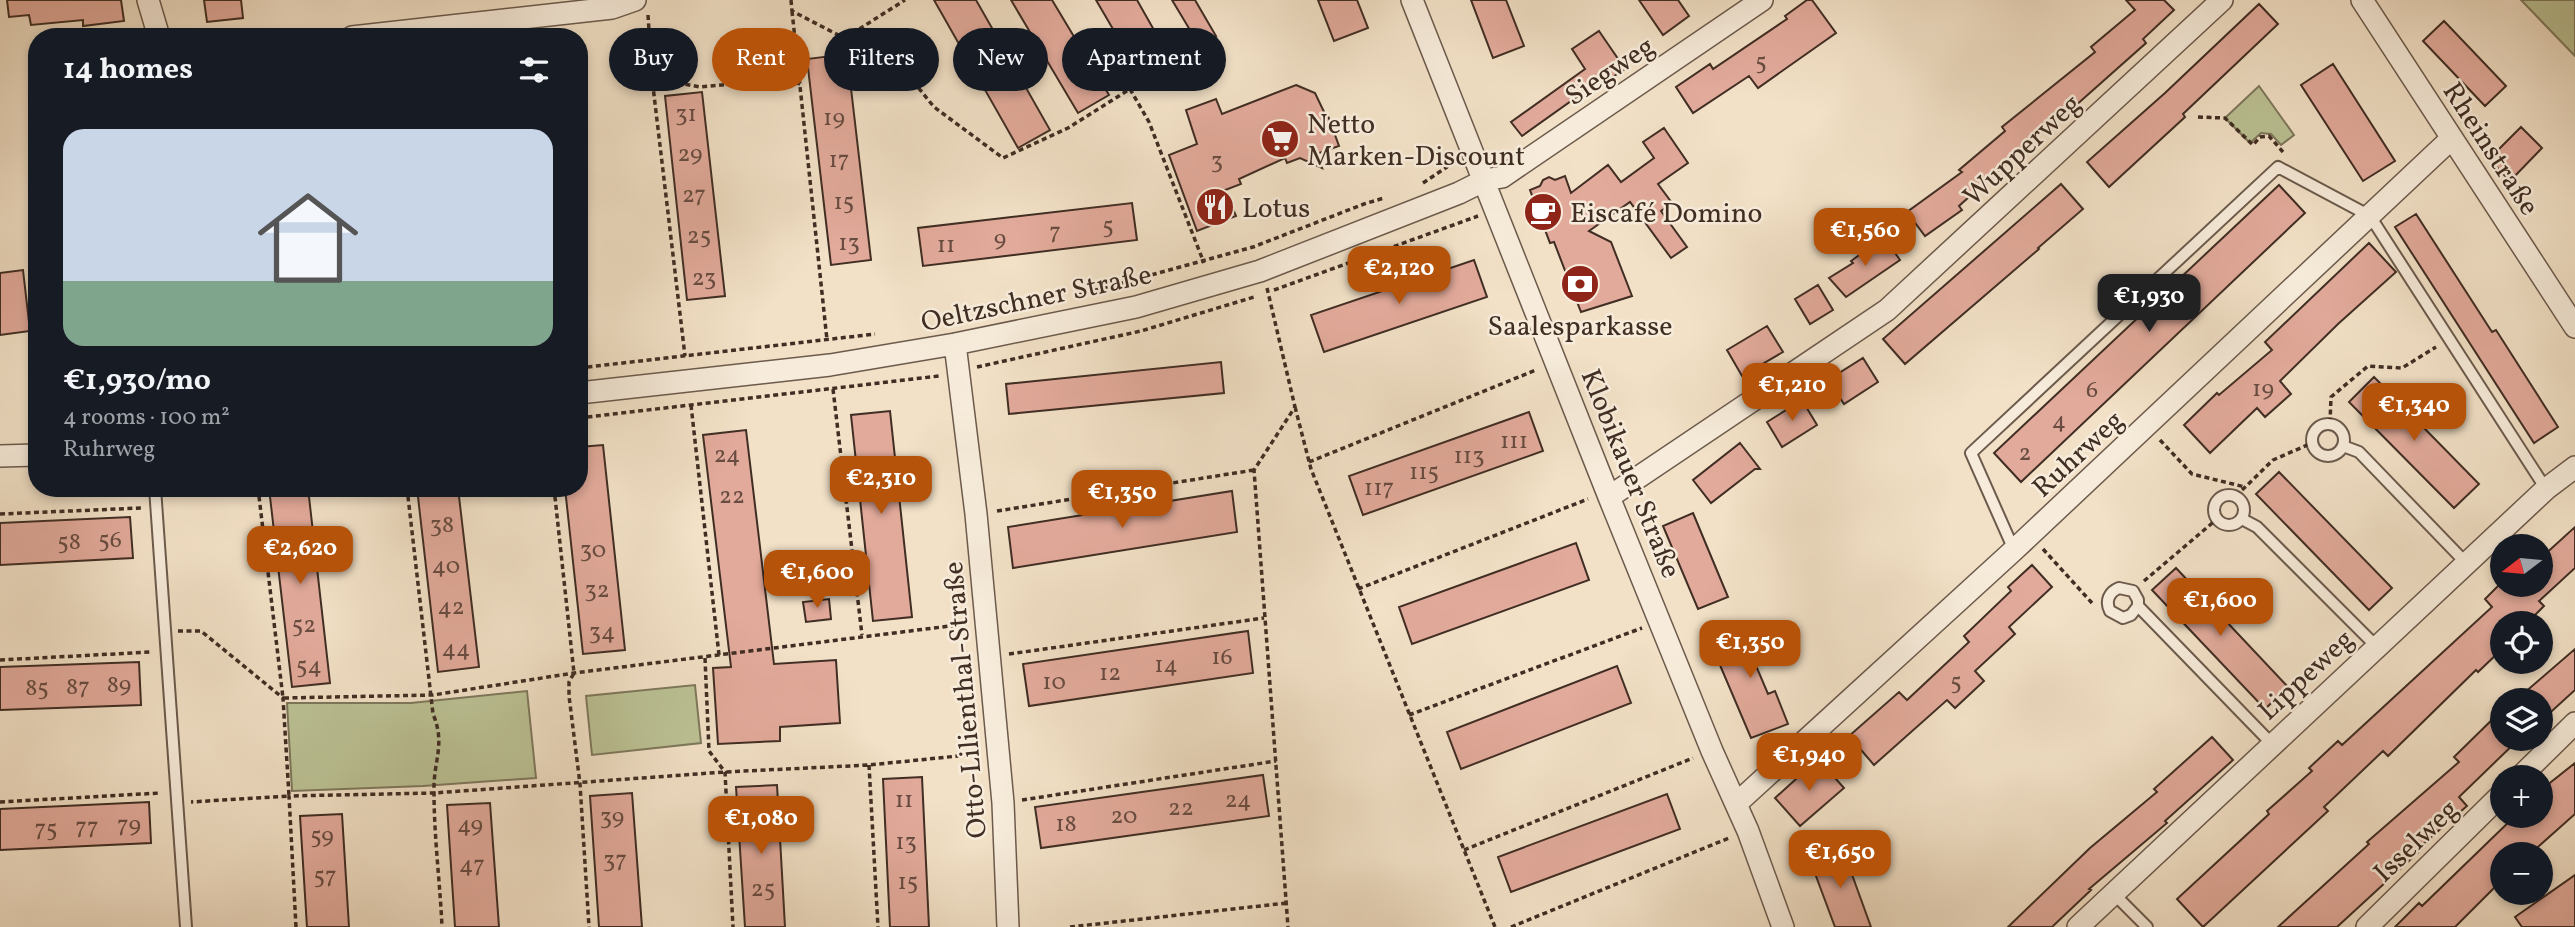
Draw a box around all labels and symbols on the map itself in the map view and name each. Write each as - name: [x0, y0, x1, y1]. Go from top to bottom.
- street label: Siegweg: [1558, 28, 1663, 116]
- house number: 5: [1755, 46, 1767, 80]
- street label: Rheinstraße: [2432, 75, 2548, 224]
- street label: Wupperweg: [1955, 86, 2090, 216]
- house number: 31: [675, 98, 697, 132]
- house number: 19: [823, 102, 845, 136]
- place label: Netto Marken-Discount: [1307, 106, 1525, 177]
- supermarket icon: Netto Marken-Discount: [1259, 118, 1301, 160]
- house number: 29: [677, 138, 703, 172]
- house number: 17: [829, 144, 849, 178]
- house number: 3: [1211, 145, 1223, 179]
- house number: 27: [682, 179, 706, 213]
- house number: 15: [834, 186, 854, 220]
- restaurant icon: Lotus: [1194, 186, 1236, 228]
- place label: Lotus: [1242, 190, 1310, 229]
- cafe icon: Eiscafé Domino: [1522, 191, 1564, 233]
- place label: Eiscafé Domino: [1570, 195, 1762, 234]
- pin: €1,560: [1808, 208, 1922, 268]
- house number: 5: [1102, 210, 1114, 244]
- house number: 7: [1049, 216, 1061, 250]
- house number: 25: [687, 220, 711, 254]
- house number: 9: [994, 223, 1006, 257]
- house number: 13: [838, 227, 860, 261]
- house number: 11: [937, 229, 955, 263]
- pin: €2,120: [1342, 246, 1456, 306]
- street label: Oeltzschner Straße: [918, 256, 1155, 343]
- house number: 23: [692, 262, 716, 296]
- bank icon: Saalesparkasse: [1559, 263, 1601, 305]
- pin: €1,930: [2092, 274, 2206, 334]
- place label: Saalesparkasse: [1487, 308, 1673, 347]
- street label: Klobikauer Straße: [1570, 364, 1689, 584]
- pin: €1,210: [1735, 364, 1849, 423]
- house number: 19: [2252, 373, 2274, 407]
- house number: 6: [2086, 374, 2098, 408]
- pin: €1,340: [2357, 384, 2471, 443]
- street label: Ruhrweg: [2024, 402, 2133, 507]
- house number: 4: [2052, 405, 2066, 439]
- house number: 111: [1500, 425, 1528, 459]
- house number: 2: [2019, 437, 2031, 471]
- house number: 24: [714, 439, 740, 473]
- house number: 113: [1454, 440, 1484, 474]
- pin: €2,310: [824, 456, 938, 516]
- house number: 115: [1409, 456, 1439, 490]
- pin: €1,350: [1065, 470, 1179, 530]
- house number: 117: [1364, 472, 1394, 506]
- house number: 22: [719, 480, 745, 514]
- house number: 38: [430, 509, 454, 543]
- house number: 56: [98, 524, 122, 558]
- house number: 58: [57, 526, 81, 560]
- pin: €2,620: [243, 526, 357, 586]
- house number: 30: [580, 534, 606, 568]
- north arrow: [2490, 534, 2553, 597]
- house number: 40: [432, 550, 460, 584]
- pin: €1,600: [760, 550, 874, 610]
- street label: Otto-Lilienthal-Straße: [935, 560, 998, 840]
- house number: 32: [584, 574, 610, 608]
- pin: €1,600: [2163, 578, 2277, 638]
- house number: 42: [437, 591, 465, 625]
- house number: 52: [292, 609, 316, 643]
- house number: 34: [589, 616, 615, 650]
- pin: €1,350: [1693, 620, 1807, 680]
- street label: Lippeweg: [2250, 621, 2363, 730]
- house number: 44: [442, 633, 470, 667]
- house number: 16: [1211, 641, 1233, 675]
- house number: 14: [1154, 649, 1178, 683]
- house number: 54: [296, 650, 322, 684]
- house number: 12: [1099, 657, 1121, 691]
- house number: 10: [1042, 666, 1066, 700]
- house number: 5: [1950, 666, 1962, 700]
- house number: 89: [107, 669, 131, 703]
- house number: 87: [66, 671, 90, 705]
- house number: 85: [25, 672, 49, 706]
- pin: €1,940: [1752, 734, 1866, 793]
- house number: 11: [895, 784, 913, 818]
- house number: 24: [1225, 784, 1251, 818]
- street label: Isselweg: [2366, 791, 2468, 892]
- house number: 22: [1168, 792, 1194, 826]
- pin: €1,080: [704, 796, 818, 856]
- house number: 20: [1110, 800, 1138, 834]
- house number: 39: [600, 801, 624, 835]
- house number: 18: [1055, 808, 1077, 842]
- house number: 79: [117, 809, 141, 843]
- house number: 49: [457, 809, 483, 843]
- house number: 77: [75, 811, 99, 845]
- house number: 75: [34, 813, 58, 847]
- house number: 59: [310, 820, 334, 854]
- house number: 13: [895, 826, 917, 860]
- pin: €1,650: [1783, 830, 1897, 890]
- house number: 37: [603, 844, 627, 878]
- house number: 47: [459, 849, 485, 883]
- house number: 57: [313, 860, 337, 894]
- house number: 15: [898, 866, 918, 900]
- house number: 25: [751, 873, 775, 907]

